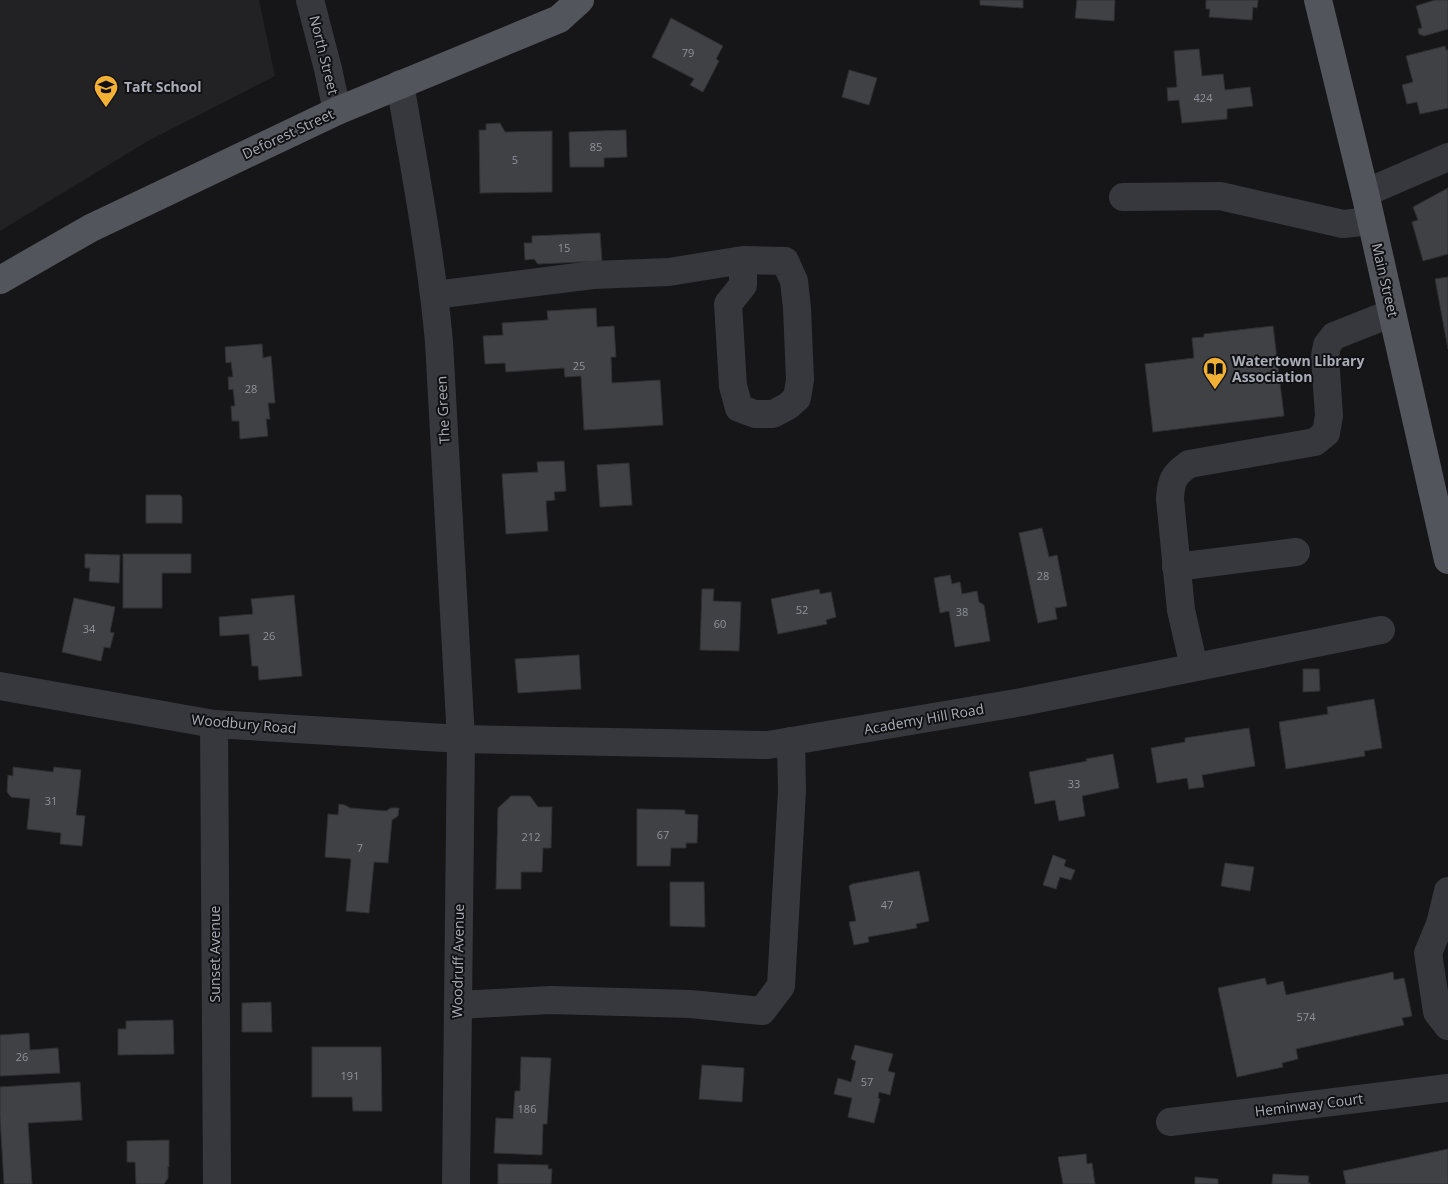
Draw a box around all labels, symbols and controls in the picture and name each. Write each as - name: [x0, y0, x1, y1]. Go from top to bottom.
- street label: North Street: [305, 13, 344, 96]
- house number: 79: [682, 45, 694, 60]
- school or university icon: Taft School: [93, 74, 119, 108]
- place label: Taft School: [124, 77, 201, 96]
- house number: 424: [1194, 90, 1213, 105]
- street label: Deforest Street: [239, 104, 337, 163]
- house number: 85: [590, 139, 602, 154]
- house number: 5: [512, 152, 518, 167]
- house number: 15: [558, 240, 570, 255]
- street label: Main Street: [1368, 241, 1403, 319]
- place label: Watertown Library Association: [1232, 351, 1364, 386]
- library icon: Watertown Library Association: [1202, 356, 1228, 390]
- house number: 25: [573, 358, 585, 373]
- street label: The Green: [431, 376, 454, 444]
- house number: 28: [245, 381, 257, 396]
- house number: 28: [1037, 568, 1049, 583]
- house number: 52: [796, 602, 808, 617]
- house number: 38: [956, 604, 968, 619]
- house number: 60: [714, 616, 726, 631]
- house number: 34: [83, 621, 96, 636]
- house number: 26: [263, 628, 275, 643]
- street label: Academy Hill Road: [863, 699, 985, 738]
- street label: Woodbury Road: [191, 709, 297, 738]
- house number: 33: [1068, 776, 1080, 791]
- house number: 31: [45, 793, 57, 808]
- house number: 67: [657, 827, 669, 842]
- house number: 212: [522, 829, 540, 844]
- house number: 7: [357, 840, 363, 855]
- house number: 47: [881, 897, 893, 912]
- street label: Woodruff Avenue: [447, 903, 468, 1018]
- street label: Sunset Avenue: [205, 905, 224, 1002]
- house number: 574: [1297, 1009, 1316, 1024]
- house number: 26: [16, 1049, 28, 1064]
- house number: 191: [341, 1068, 359, 1083]
- house number: 57: [861, 1074, 873, 1089]
- street label: Heminway Court: [1254, 1088, 1364, 1121]
- house number: 186: [518, 1101, 536, 1116]

